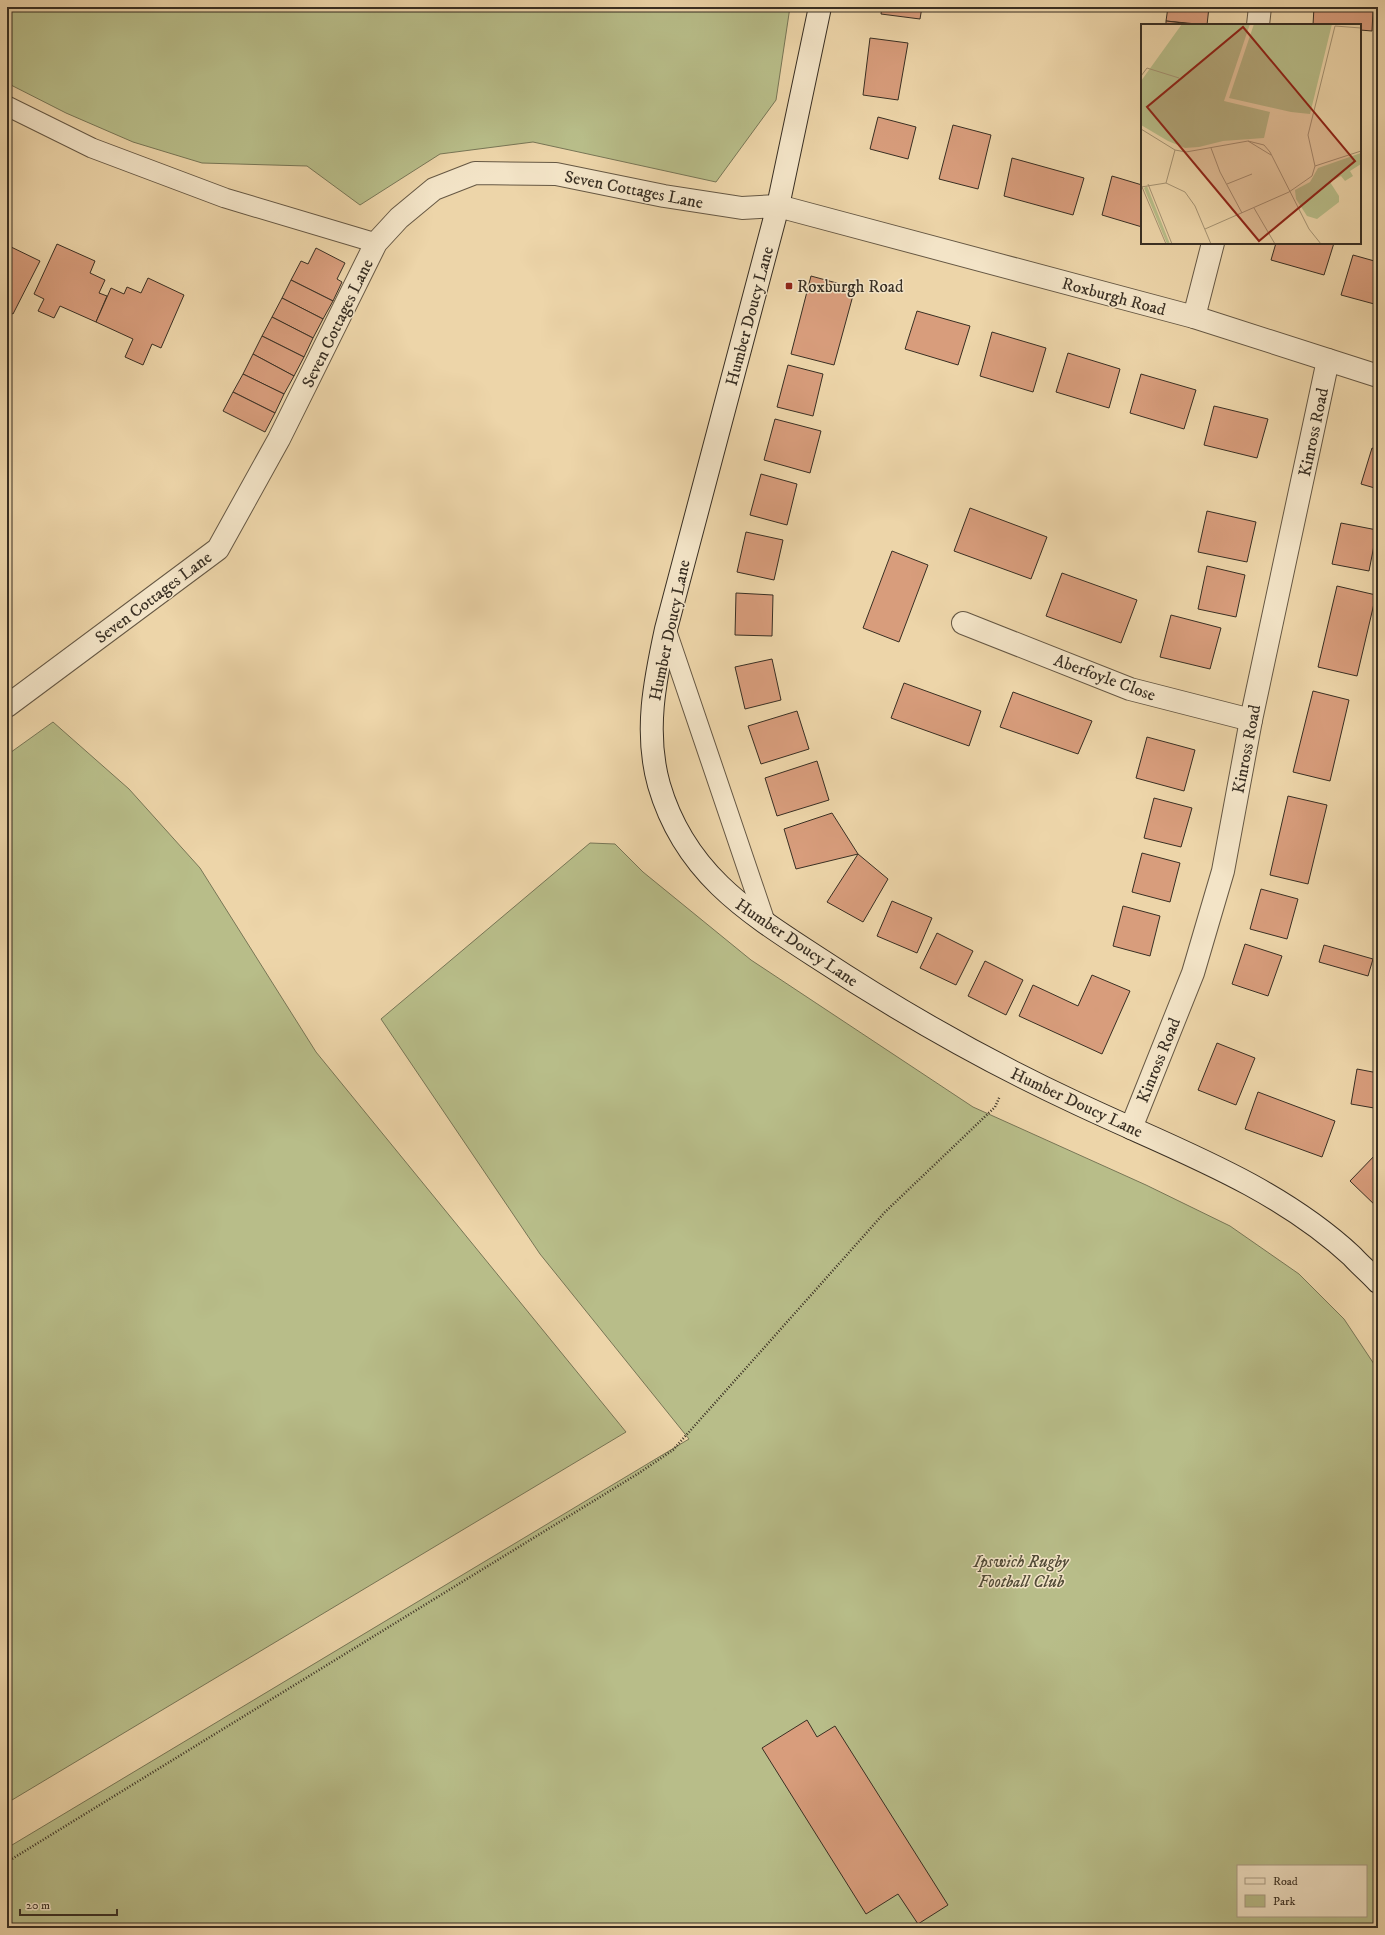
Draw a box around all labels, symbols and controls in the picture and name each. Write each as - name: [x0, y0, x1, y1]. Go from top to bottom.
- inset map: [1141, 24, 1361, 244]
- street label: Seven Cottages Lane: [563, 166, 705, 214]
- street label: Humber Doucy Lane: [721, 244, 779, 388]
- street label: Seven Cottages Lane: [297, 255, 379, 391]
- street label: Roxburgh Road: [1060, 273, 1168, 321]
- place label: Roxburgh Road: [797, 276, 904, 298]
- marker: Roxburgh Road: [784, 281, 794, 291]
- street label: Kinross Road: [1294, 385, 1334, 479]
- street label: Seven Cottages Lane: [91, 547, 216, 649]
- street label: Humber Doucy Lane: [644, 558, 696, 703]
- street label: Aberfoyle Close: [1051, 649, 1159, 707]
- street label: Kinross Road: [1228, 702, 1266, 795]
- street label: Humber Doucy Lane: [731, 894, 862, 992]
- street label: Kinross Road: [1132, 1014, 1186, 1106]
- street label: Humber Doucy Lane: [1007, 1063, 1146, 1143]
- park label: Ipswich Rugby Football Club: [972, 1551, 1070, 1593]
- legend: [1237, 1865, 1367, 1917]
- text: Road: [1273, 1874, 1298, 1889]
- scale bar: [20, 1891, 117, 1917]
- text: Park: [1273, 1894, 1295, 1909]
- text: 20 m: [26, 1898, 50, 1913]

